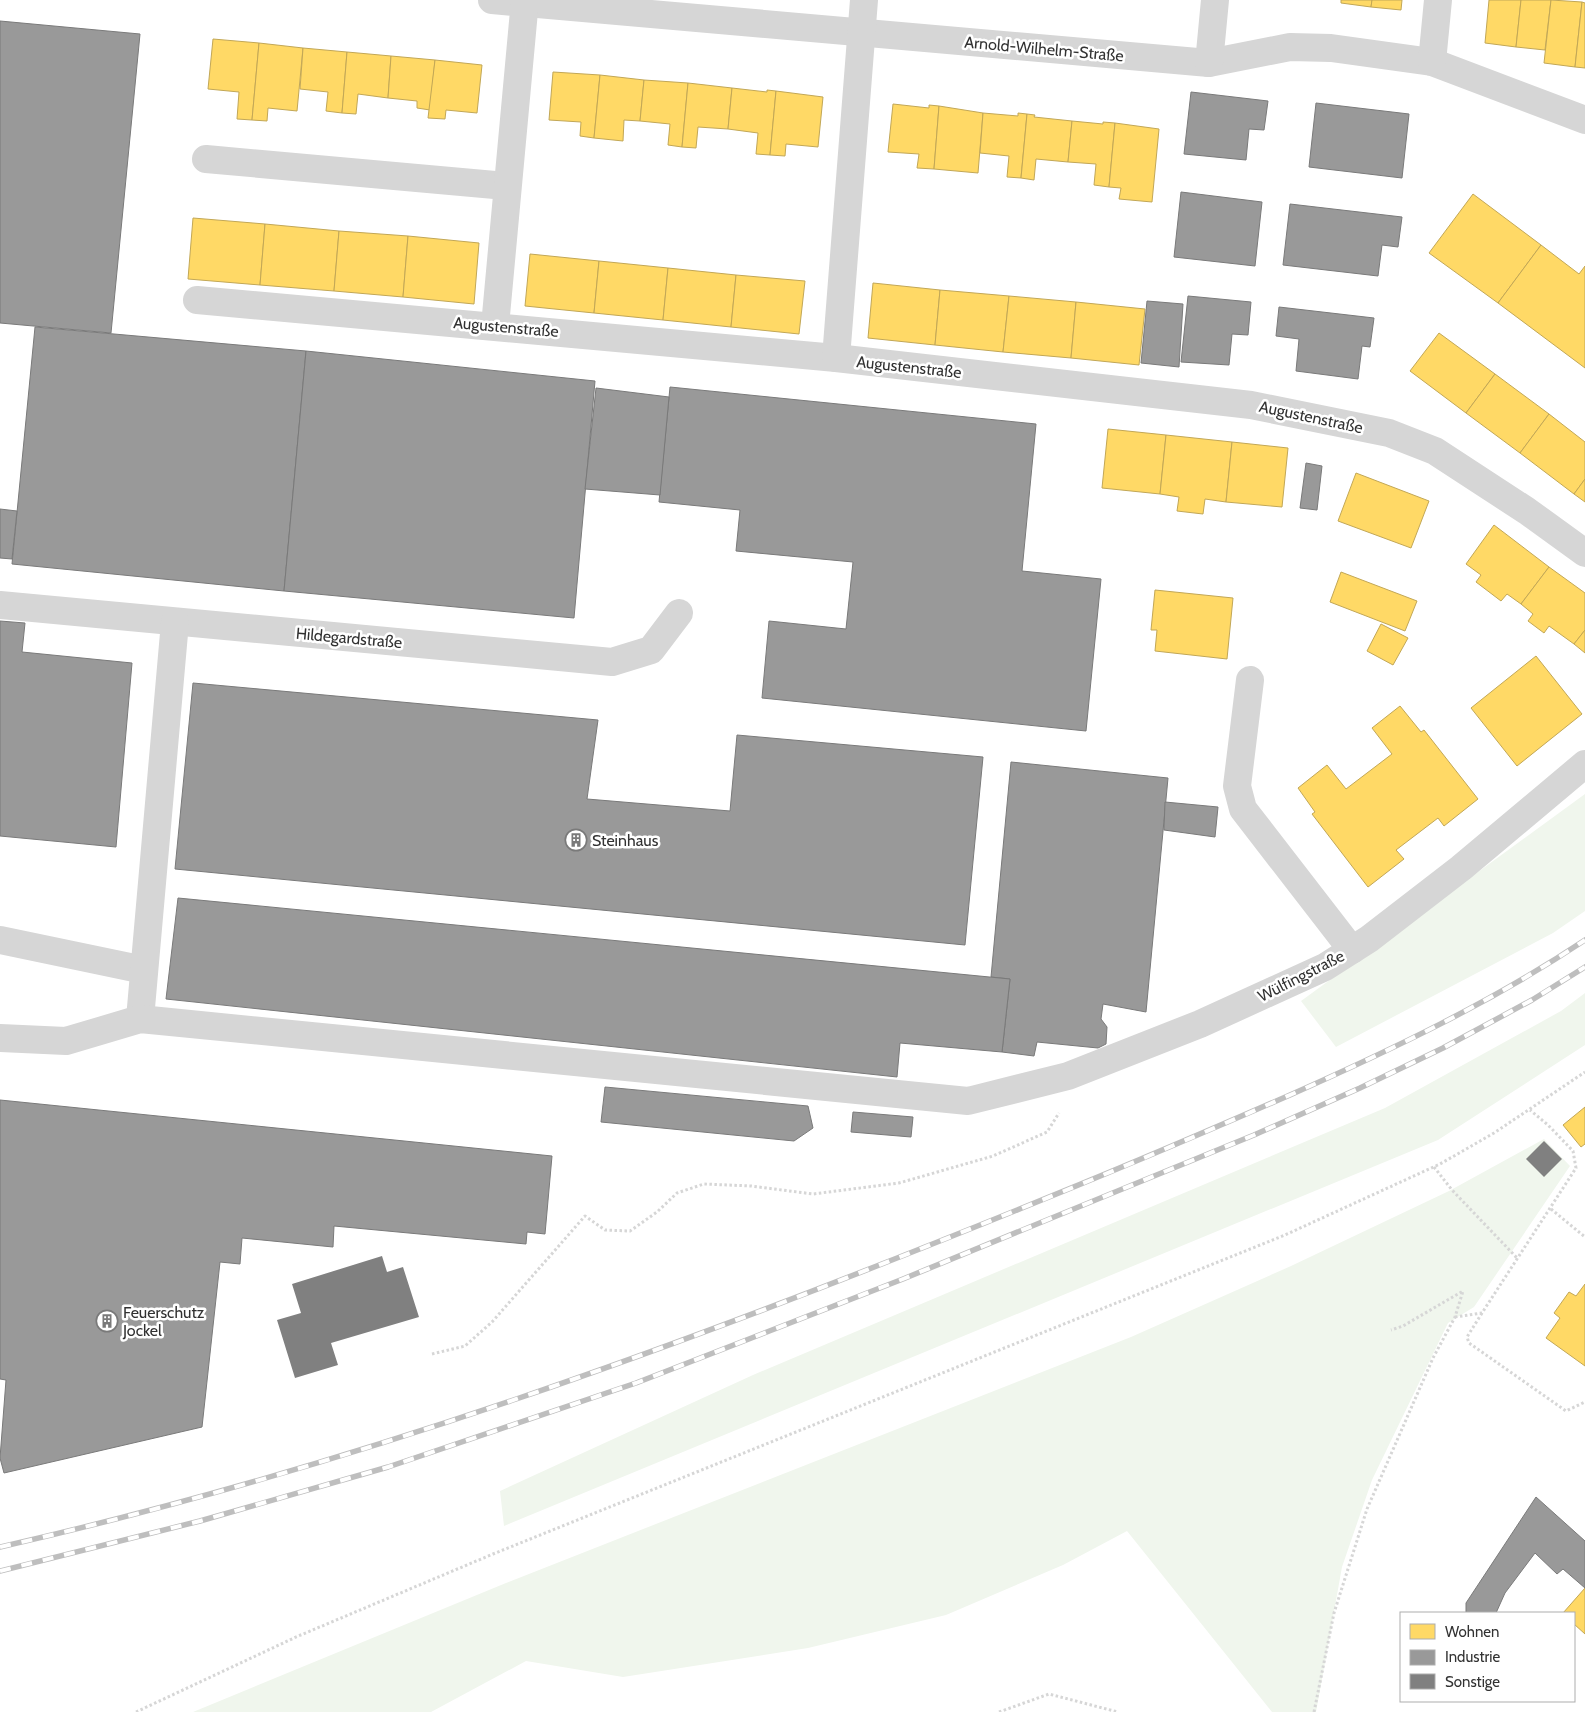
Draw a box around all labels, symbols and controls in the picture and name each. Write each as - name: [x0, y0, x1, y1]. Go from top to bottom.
- street label: Arnold-Wilhelm-Straße: [964, 33, 1124, 65]
- street label: Augustenstraße: [453, 313, 559, 341]
- street label: Augustenstraße: [856, 352, 962, 382]
- street label: Augustenstraße: [1257, 397, 1365, 437]
- street label: Hildegardstraße: [295, 624, 403, 652]
- building icon: Steinhaus: [564, 828, 588, 852]
- place label: Steinhaus: [592, 831, 659, 850]
- street label: Wülfingstraße: [1255, 946, 1347, 1006]
- place label: Feuerschutz Jockel: [122, 1303, 205, 1340]
- building icon: Feuerschutz Jockel: [95, 1309, 119, 1333]
- legend: [1400, 1612, 1575, 1702]
- text: Wohnen: [1445, 1623, 1499, 1641]
- text: Industrie: [1445, 1648, 1500, 1666]
- text: Sonstige: [1445, 1673, 1500, 1691]

